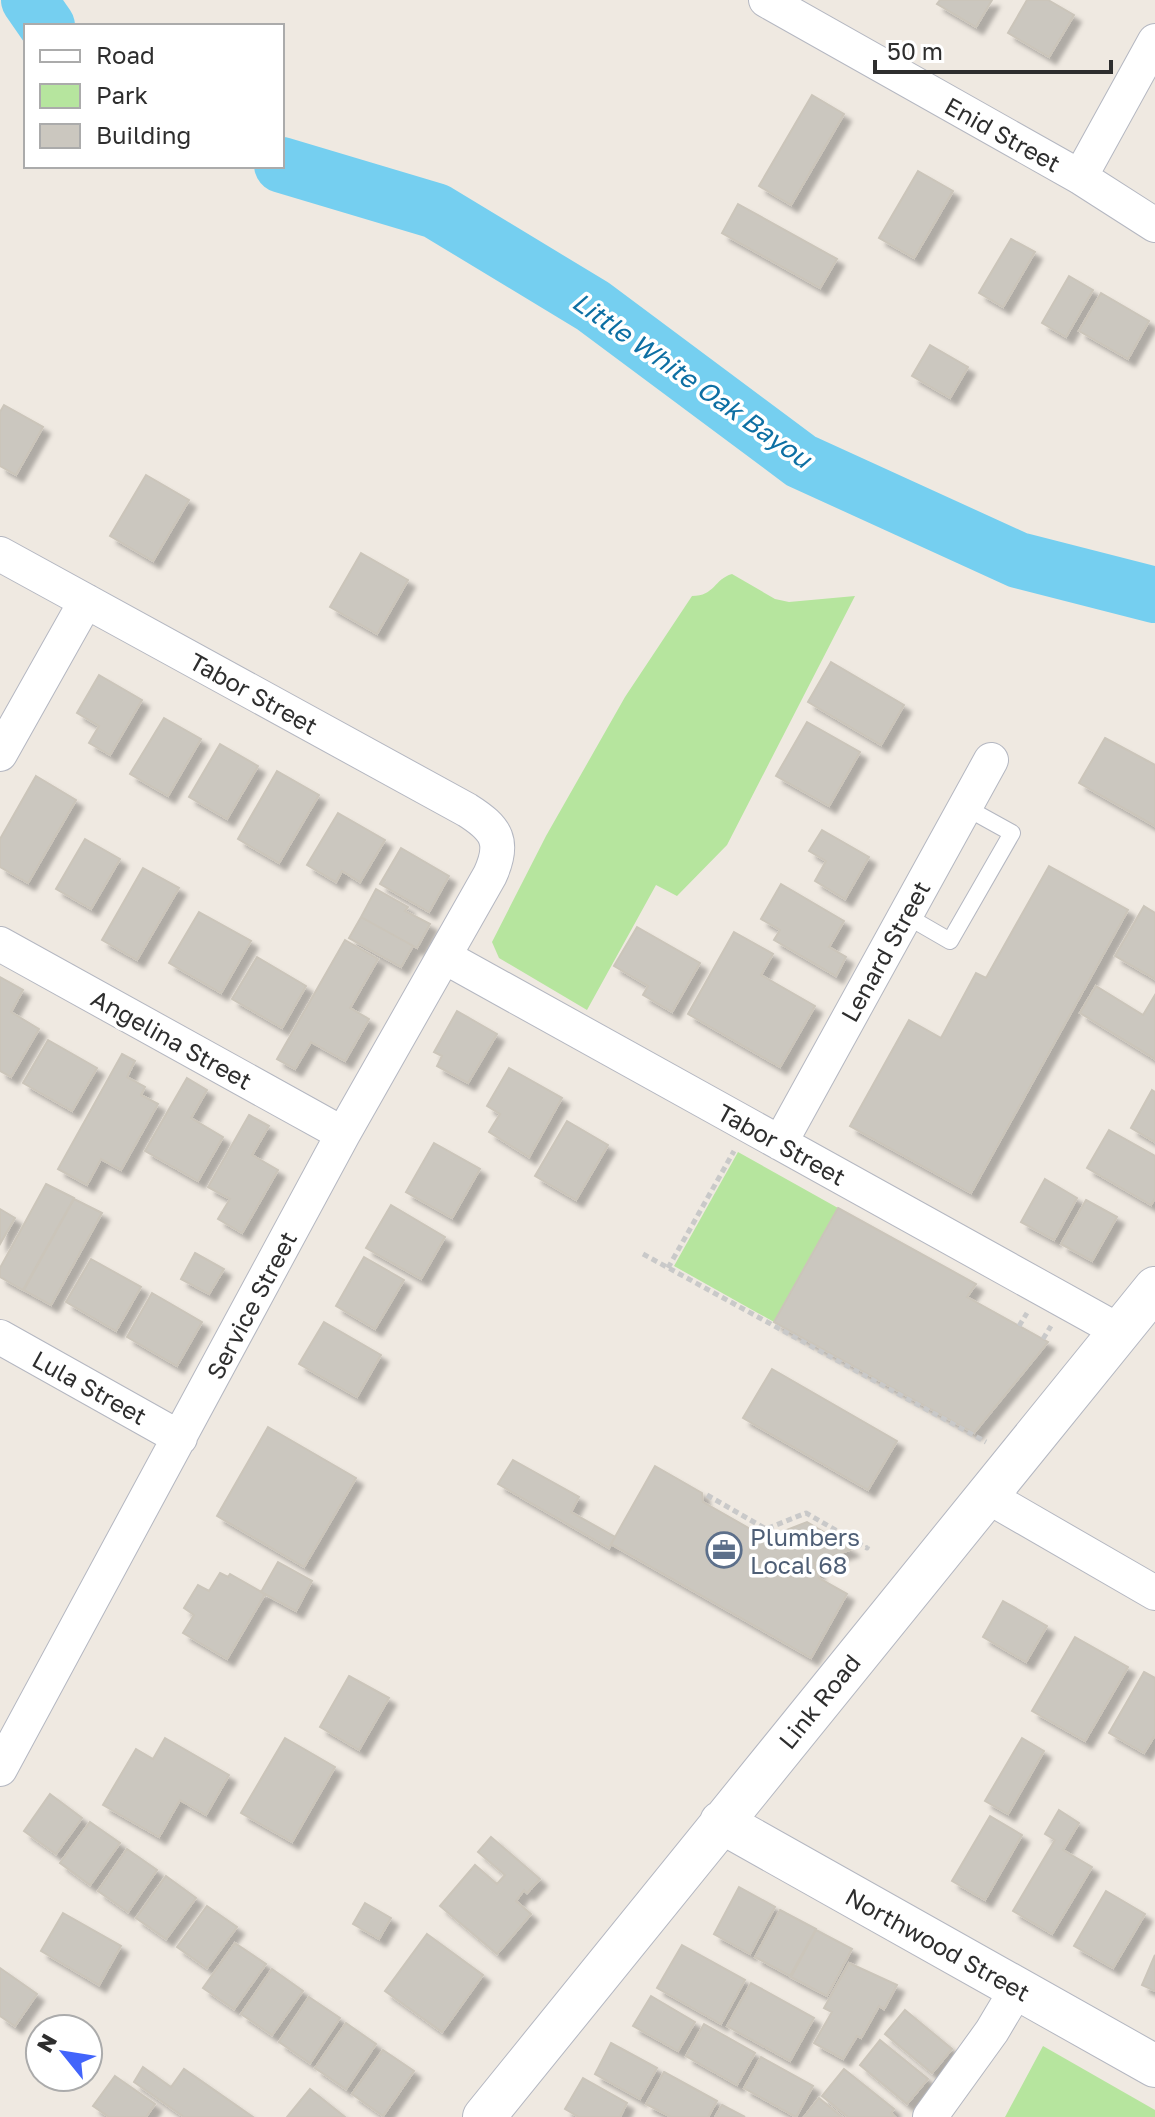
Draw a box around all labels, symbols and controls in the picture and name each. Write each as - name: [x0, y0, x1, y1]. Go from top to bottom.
- legend: [24, 24, 284, 168]
- scale bar: [875, 24, 1111, 74]
- text: 50 m: [887, 36, 943, 65]
- text: Road: [96, 40, 155, 69]
- text: Park: [96, 80, 148, 109]
- street label: Enid Street: [940, 90, 1066, 178]
- text: Building: [96, 120, 191, 149]
- water label: Little White Oak Bayou: [567, 286, 819, 475]
- street label: Tabor Street: [185, 646, 323, 740]
- street label: Lenard Street: [834, 875, 936, 1027]
- street label: Angelina Street: [87, 983, 257, 1095]
- street label: Tabor Street: [713, 1097, 851, 1191]
- street label: Service Street: [200, 1226, 302, 1384]
- street label: Lula Street: [28, 1344, 152, 1430]
- place label: Plumbers Local 68: [750, 1522, 860, 1579]
- office icon: Plumbers Local 68: [705, 1531, 743, 1569]
- street label: Link Road: [772, 1648, 866, 1754]
- street label: Northwood Street: [841, 1881, 1035, 2007]
- north arrow: [24, 2013, 104, 2093]
- text: N: [30, 2029, 62, 2057]

